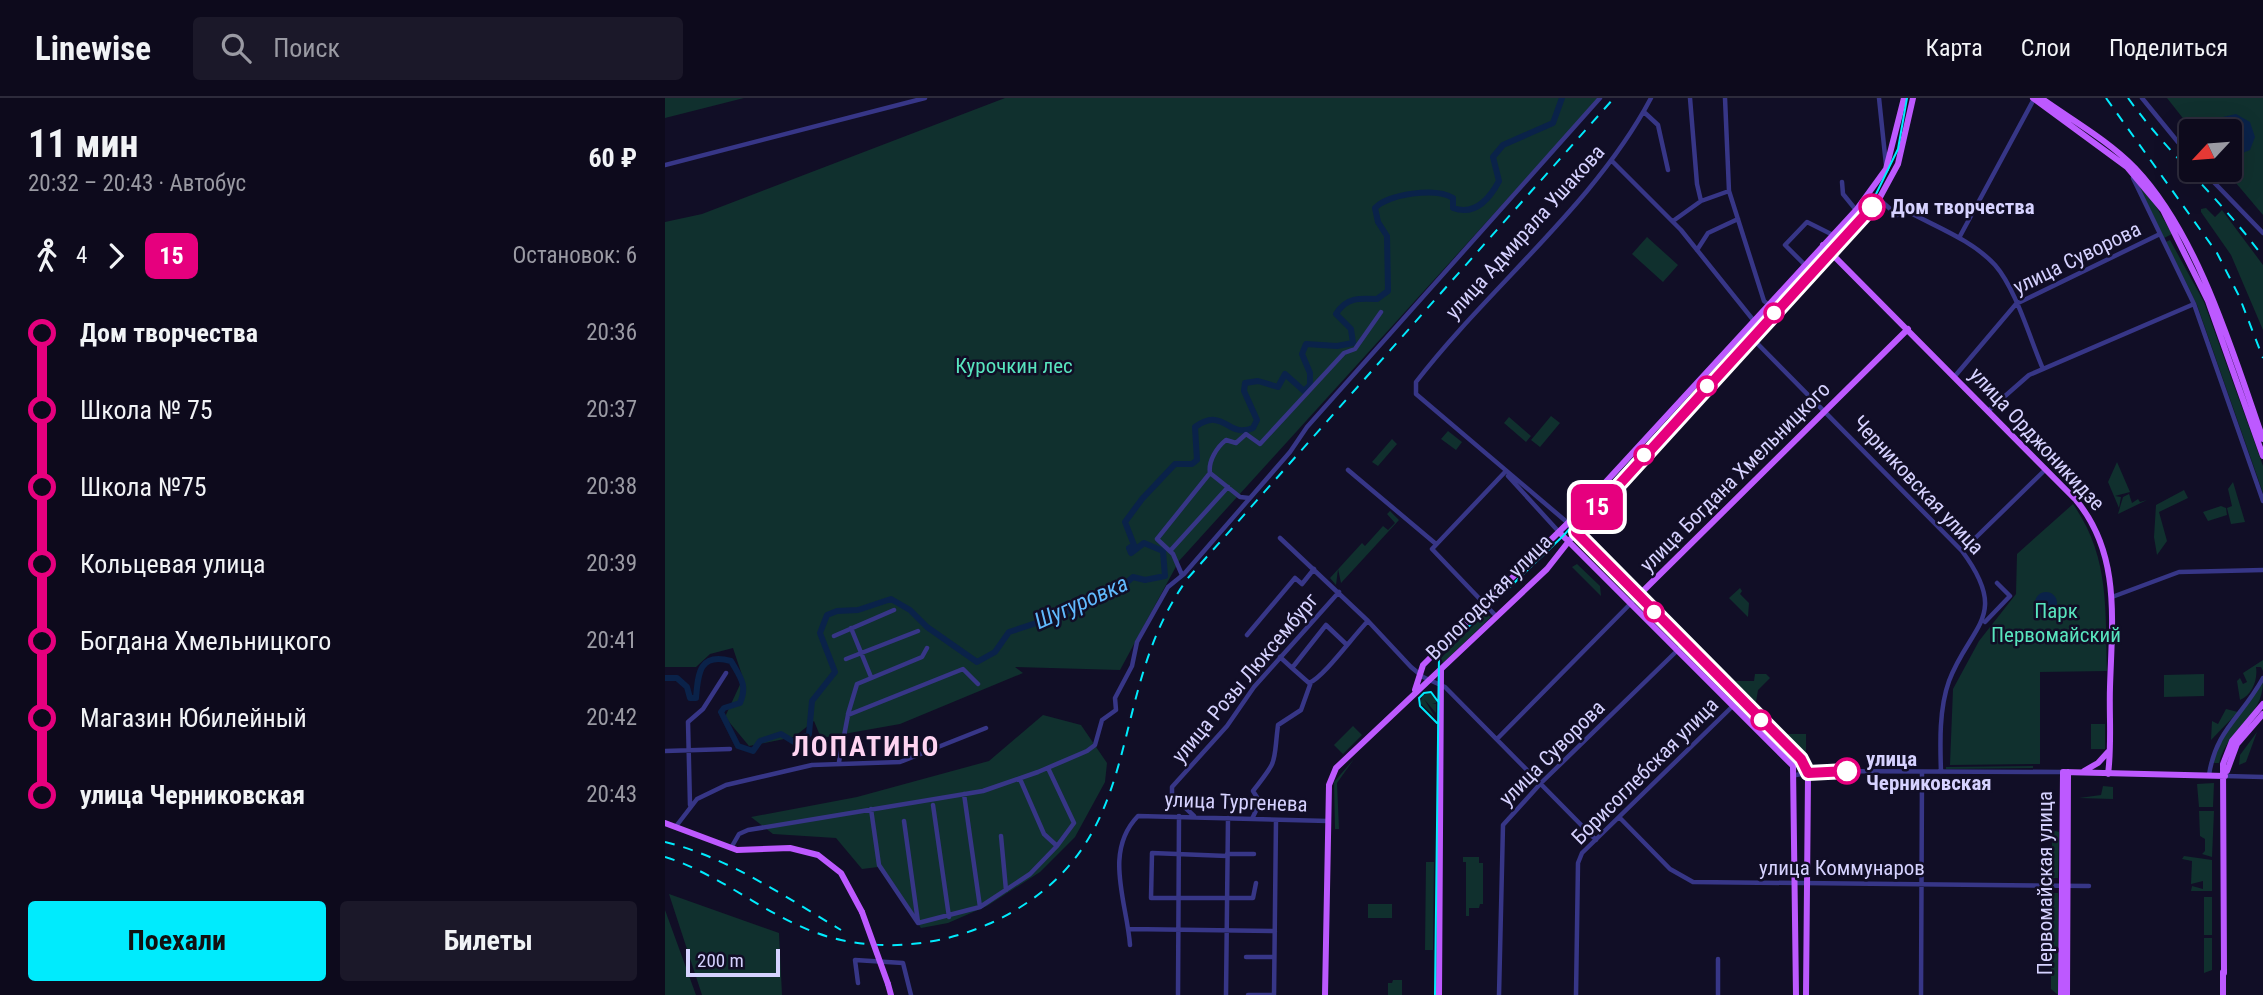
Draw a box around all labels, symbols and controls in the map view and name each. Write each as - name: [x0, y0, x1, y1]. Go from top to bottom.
- search box: [193, 17, 683, 80]
- text: Linewise: [35, 29, 151, 68]
- icon: search: [217, 29, 255, 67]
- text: Поиск: [273, 33, 340, 63]
- text: Карта: [1925, 34, 1983, 62]
- text: Слои: [2021, 34, 2071, 62]
- text: Поделиться: [2109, 34, 2228, 62]
- north arrow: [2179, 119, 2242, 182]
- map controls: [2179, 119, 2242, 182]
- text: 11 мин: [28, 122, 138, 166]
- street label: улица Адмирала Ушакова: [1441, 140, 1609, 324]
- text: 60 ₽: [588, 143, 637, 173]
- text: 20:32 – 20:43 · Автобус: [28, 170, 246, 197]
- marker: Дом творчества: [1859, 194, 1885, 220]
- place label: Дом творчества: [1891, 195, 2035, 219]
- street label: улица Суворова: [2009, 217, 2145, 299]
- icon: walk: [28, 237, 66, 275]
- icon: forward: [97, 237, 135, 275]
- text: 4: [76, 242, 87, 269]
- text: 15: [159, 242, 184, 270]
- text: Остановок: 6: [513, 242, 637, 269]
- unlabelled marker: [1764, 303, 1784, 323]
- text: Дом творчества: [80, 318, 258, 348]
- text: 20:36: [586, 319, 637, 346]
- park label: Курочкин лес: [955, 354, 1073, 378]
- street label: улица Орджоникидзе: [1965, 363, 2110, 516]
- unlabelled marker: [1697, 376, 1717, 396]
- street label: улица Богдана Хмельницкого: [1635, 377, 1835, 577]
- text: Школа № 75: [80, 395, 213, 425]
- text: 20:37: [586, 396, 637, 423]
- street label: Черниковская улица: [1848, 411, 1988, 559]
- unlabelled marker: [1634, 445, 1654, 465]
- text: Школа №75: [80, 472, 207, 502]
- text: 20:38: [586, 473, 637, 500]
- line badge: 15: [1565, 484, 1629, 530]
- text: 15: [1585, 493, 1609, 521]
- street label: Вологодская улица: [1421, 529, 1557, 665]
- text: Кольцевая улица: [80, 549, 266, 579]
- text: 20:39: [586, 550, 637, 577]
- water label: Шугуровка: [1030, 570, 1132, 635]
- street label: улица Розы Люксембург: [1167, 588, 1323, 768]
- park label: Парк Первомайский: [1991, 599, 2121, 647]
- unlabelled marker: [1644, 602, 1664, 622]
- text: Богдана Хмельницкого: [80, 626, 331, 656]
- text: 20:41: [586, 627, 637, 654]
- street label: Борисоглебская улица: [1567, 693, 1723, 849]
- street label: улица Суворова: [1494, 695, 1610, 811]
- text: Магазин Юбилейный: [80, 703, 307, 733]
- text: 20:42: [586, 704, 637, 731]
- unlabelled marker: [1751, 710, 1771, 730]
- district label: ЛОПАТИНО: [792, 730, 940, 763]
- place label: улица Черниковская: [1866, 747, 1992, 795]
- marker: улица Черниковская: [1834, 758, 1860, 784]
- text: улица Черниковская: [80, 780, 305, 810]
- text: 20:43: [586, 781, 637, 808]
- street label: улица Тургенева: [1164, 788, 1308, 816]
- street label: Первомайская улица: [2033, 791, 2057, 975]
- street label: улица Коммунаров: [1759, 856, 1925, 880]
- button: Поехали: [28, 901, 326, 981]
- button: Билеты: [340, 901, 637, 981]
- scale bar: [686, 946, 781, 978]
- text: 200 m: [697, 949, 744, 972]

